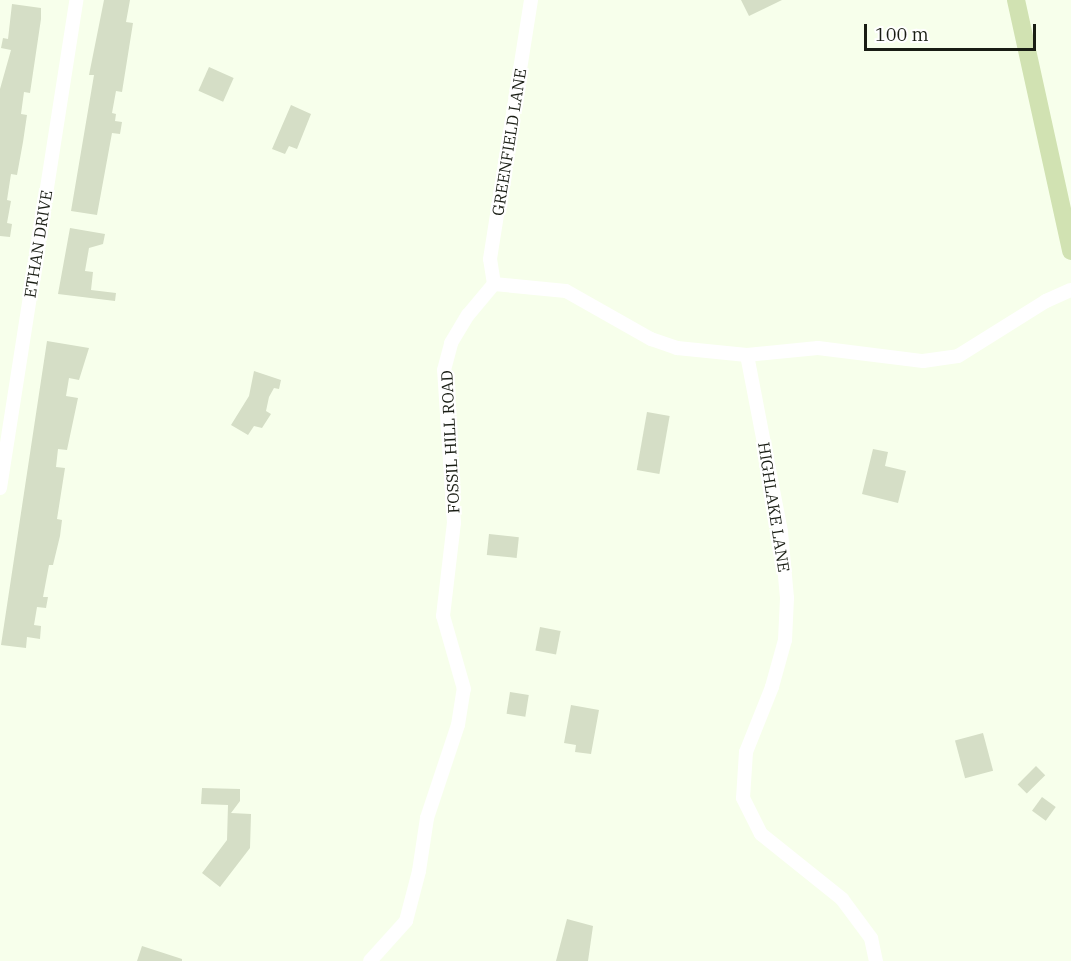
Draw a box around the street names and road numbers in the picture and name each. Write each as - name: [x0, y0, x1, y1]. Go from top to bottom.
- street label: GREENFIELD LANE: [488, 67, 530, 217]
- street label: ETHAN DRIVE: [20, 189, 56, 299]
- street label: FOSSIL HILL ROAD: [437, 370, 463, 514]
- street label: HIGHLAKE LANE: [754, 441, 794, 573]

